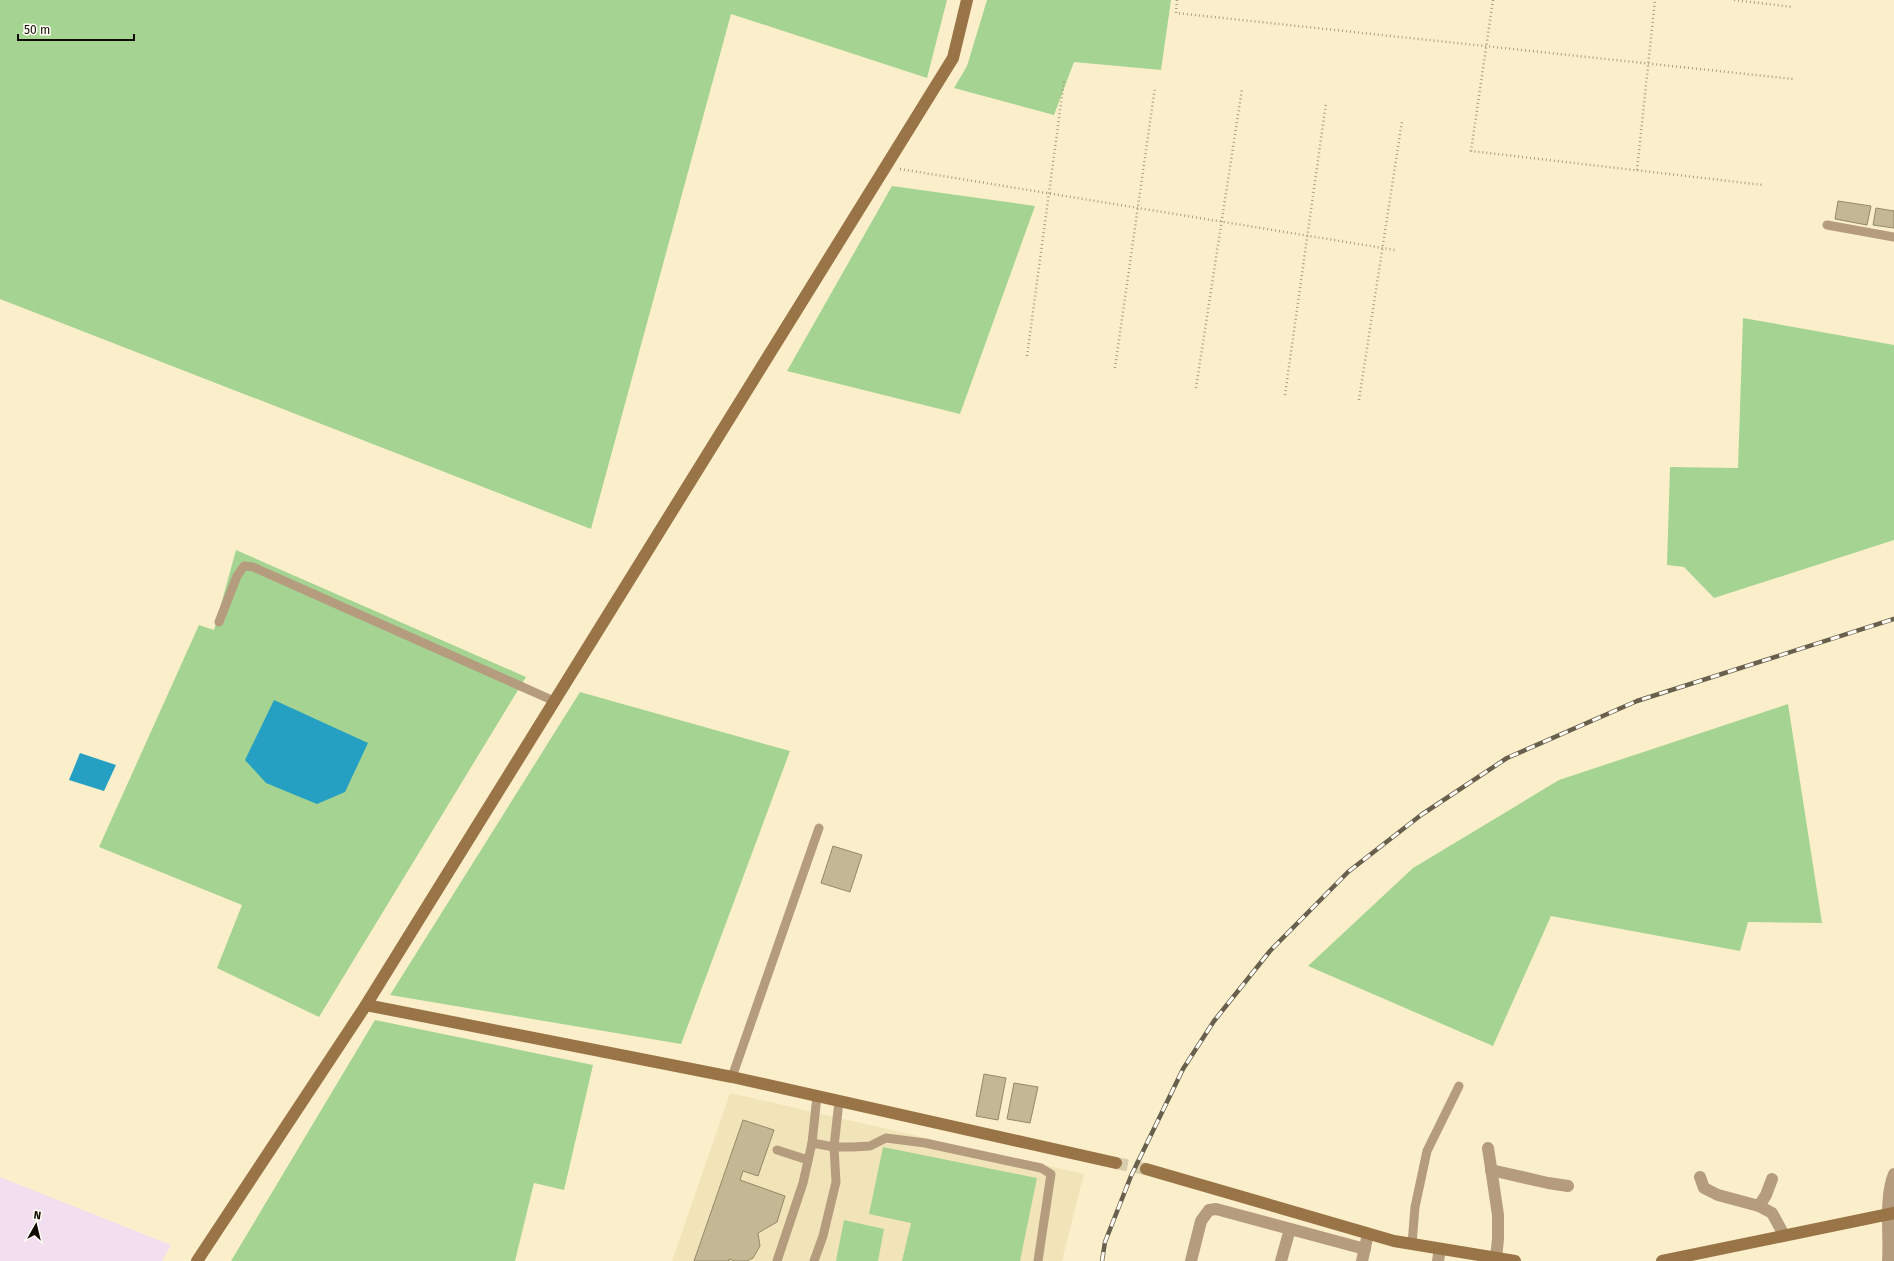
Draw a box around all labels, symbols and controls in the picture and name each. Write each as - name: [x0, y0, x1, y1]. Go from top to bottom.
- scale bar: [18, 16, 134, 42]
- text: 50 m: [24, 23, 50, 37]
- north arrow: [16, 1205, 56, 1245]
- text: N: [33, 1209, 42, 1223]

